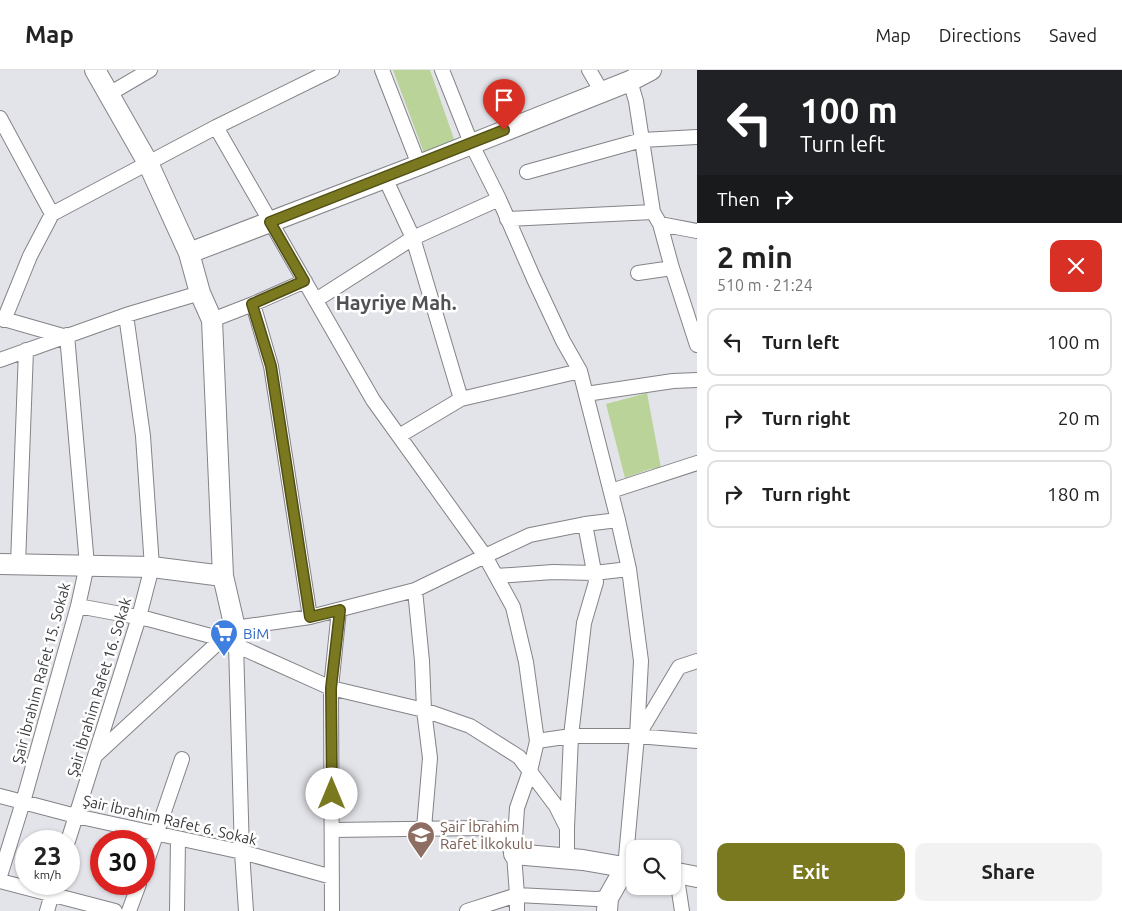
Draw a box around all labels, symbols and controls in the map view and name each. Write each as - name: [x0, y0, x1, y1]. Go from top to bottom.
- text: Map: [25, 21, 74, 48]
- text: Map: [875, 25, 911, 45]
- text: Directions: [939, 25, 1021, 45]
- text: Saved: [1049, 25, 1097, 45]
- pin: [483, 79, 525, 130]
- icon: arrive: [490, 86, 518, 114]
- icon: left: [717, 90, 782, 155]
- text: 100 m: [800, 90, 898, 130]
- text: Turn left: [800, 131, 885, 156]
- icon: right: [770, 185, 798, 213]
- text: Then: [717, 188, 760, 210]
- text: 2 min: [717, 240, 793, 274]
- button: close: [1050, 240, 1102, 292]
- text: 510 m · 21:24: [717, 276, 813, 294]
- district label: Hayriye Mah.: [335, 291, 457, 314]
- icon: left: [719, 328, 747, 356]
- text: Turn left: [762, 331, 840, 353]
- text: 100 m: [1047, 331, 1100, 353]
- icon: right: [719, 404, 747, 432]
- text: Turn right: [762, 407, 850, 429]
- text: 20 m: [1058, 407, 1100, 429]
- icon: right: [719, 480, 747, 508]
- text: Turn right: [762, 483, 850, 505]
- text: 180 m: [1047, 483, 1100, 505]
- street label: Şair İbrahim Rafet 15. Sokak: [9, 580, 73, 765]
- street label: Şair İbrahim Rafet 16. Sokak: [64, 595, 135, 779]
- supermarket icon: BiM: [209, 618, 239, 657]
- place label: BiM: [243, 625, 269, 642]
- position arrow: [305, 767, 357, 819]
- street label: Şair İbrahim Rafet 6. Sokak: [81, 792, 259, 848]
- place label: Şair İbrahim Rafet İlkokulu: [440, 818, 533, 852]
- school or university icon: Şair İbrahim Rafet İlkokulu: [406, 820, 436, 859]
- speed limit sign: 30: [90, 830, 155, 895]
- map controls: [626, 840, 681, 895]
- button: search: [626, 840, 681, 895]
- text: 23: [33, 842, 62, 870]
- button: Exit: [717, 843, 905, 901]
- button: Share: [915, 843, 1102, 901]
- text: km/h: [34, 868, 61, 881]

